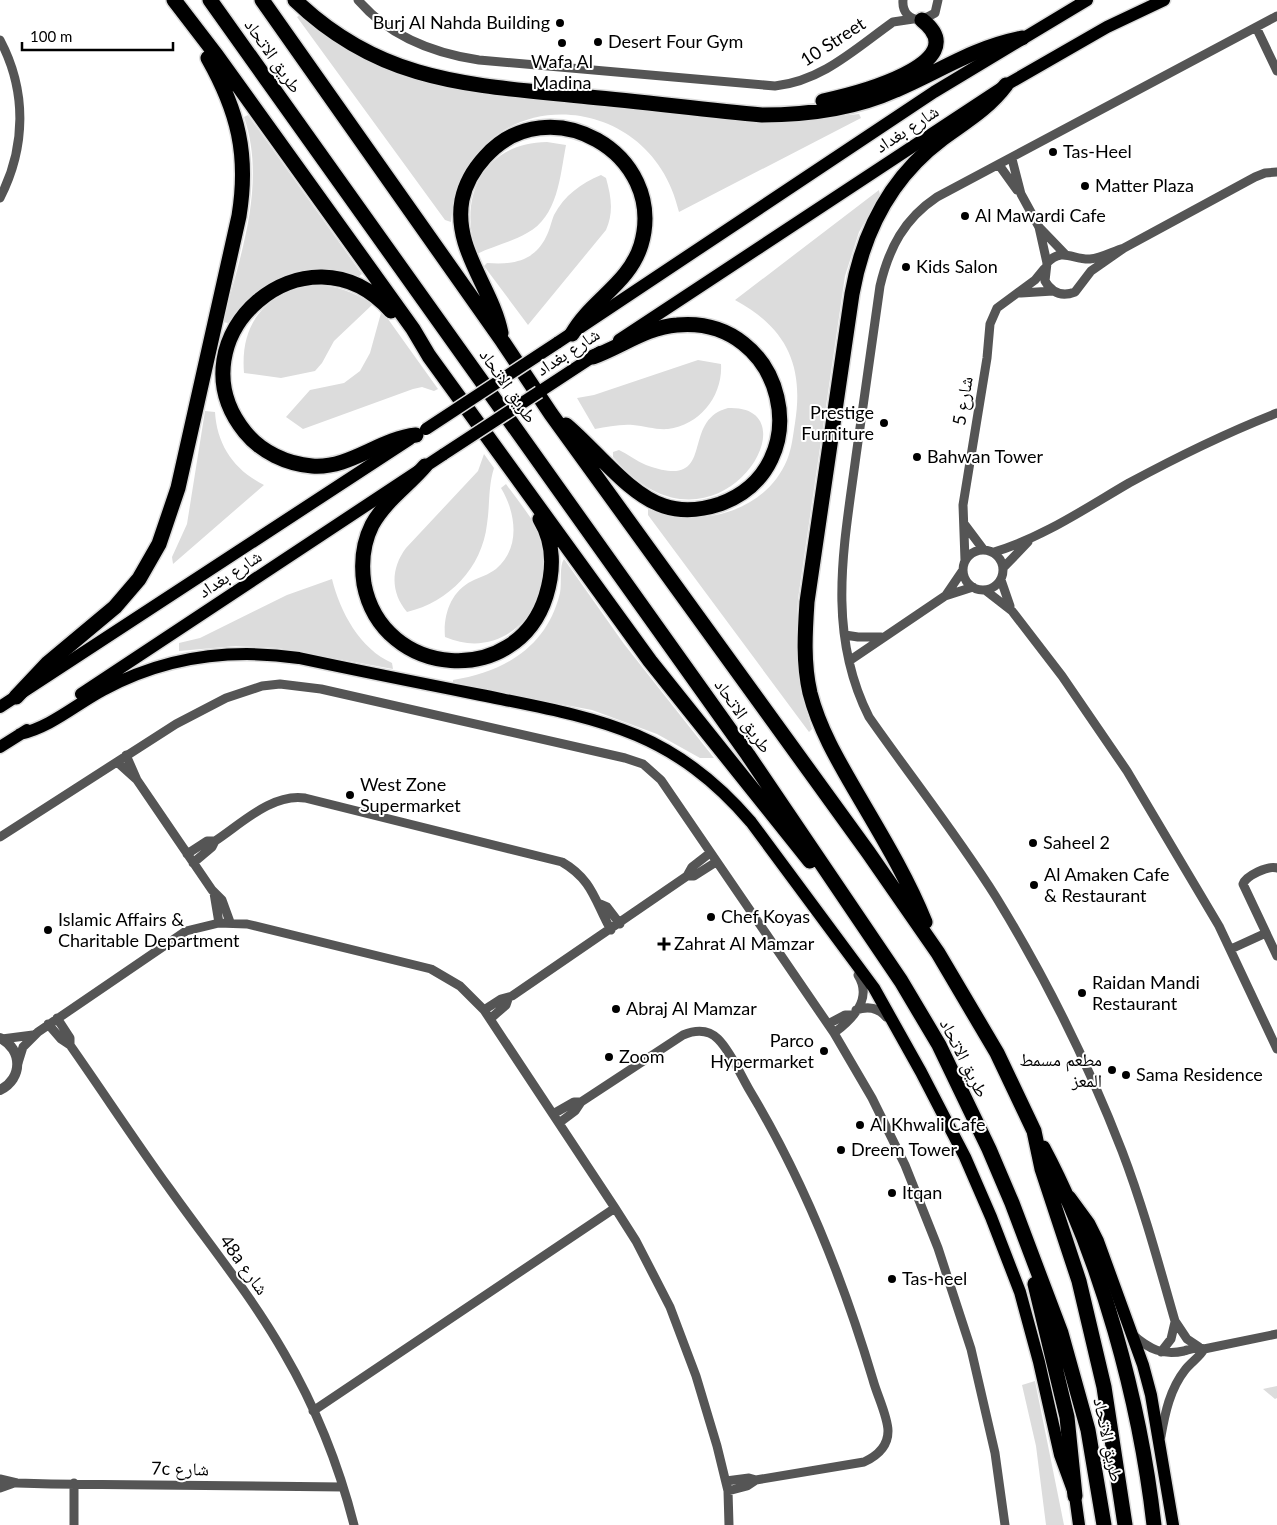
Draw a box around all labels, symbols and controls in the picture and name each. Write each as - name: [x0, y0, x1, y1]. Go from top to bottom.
- place label: Burj Al Nahda Building: [373, 11, 550, 33]
- street label: 10 Street: [796, 12, 869, 70]
- street label: طريق الاتحاد: [240, 14, 307, 97]
- marker: Burj Al Nahda Building: [554, 17, 566, 29]
- scale bar: [22, 20, 174, 52]
- text: 100 m: [30, 27, 72, 45]
- place label: Desert Four Gym: [608, 30, 743, 52]
- marker: Desert Four Gym: [592, 36, 604, 48]
- marker: Wafa Al Madina: [556, 37, 568, 49]
- place label: Wafa Al Madina: [531, 50, 593, 93]
- street label: شارع بغداد: [870, 99, 943, 158]
- place label: Tas-Heel: [1063, 140, 1132, 162]
- marker: Tas-Heel: [1047, 146, 1059, 158]
- place label: Matter Plaza: [1095, 174, 1194, 196]
- marker: Matter Plaza: [1079, 180, 1091, 192]
- place label: Al Mawardi Cafe: [975, 204, 1106, 226]
- marker: Al Mawardi Cafe: [959, 210, 971, 222]
- place label: Kids Salon: [916, 255, 998, 277]
- marker: Kids Salon: [900, 261, 912, 273]
- street label: شارع بغداد: [531, 322, 604, 381]
- street label: طريق الاتحاد: [475, 344, 542, 427]
- street label: شارع 5: [947, 375, 978, 427]
- place label: Prestige Furniture: [801, 401, 874, 444]
- marker: Prestige Furniture: [878, 417, 890, 429]
- place label: Bahwan Tower: [927, 445, 1044, 467]
- marker: Bahwan Tower: [911, 451, 923, 463]
- street label: شارع بغداد: [193, 544, 266, 603]
- street label: طريق الاتحاد: [710, 674, 777, 757]
- place label: West Zone Supermarket: [360, 773, 461, 816]
- marker: West Zone Supermarket: [344, 789, 356, 801]
- place label: Saheel 2: [1043, 831, 1110, 853]
- marker: Saheel 2: [1027, 837, 1039, 849]
- place label: Al Amaken Cafe & Restaurant: [1044, 863, 1169, 906]
- marker: Al Amaken Cafe & Restaurant: [1028, 879, 1040, 891]
- place label: Chef Koyas: [721, 905, 810, 927]
- place label: Islamic Affairs & Charitable Department: [58, 908, 240, 951]
- marker: Chef Koyas: [705, 911, 717, 923]
- marker: Islamic Affairs & Charitable Department: [42, 924, 54, 936]
- place label: Zahrat Al Mamzar: [674, 932, 815, 954]
- marker: Zahrat Al Mamzar: [658, 938, 670, 950]
- place label: Raidan Mandi Restaurant: [1092, 971, 1200, 1014]
- marker: Raidan Mandi Restaurant: [1076, 987, 1088, 999]
- place label: Abraj Al Mamzar: [626, 997, 757, 1019]
- marker: Abraj Al Mamzar: [610, 1003, 622, 1015]
- street label: طريق الاتحاد: [935, 1015, 994, 1101]
- place label: Parco Hypermarket: [710, 1029, 815, 1072]
- place label: Zoom: [619, 1045, 665, 1067]
- marker: Parco Hypermarket: [818, 1045, 830, 1057]
- place label: مطعم مسمط المعز: [1019, 1048, 1102, 1091]
- marker: Zoom: [603, 1051, 615, 1063]
- place label: Sama Residence: [1136, 1063, 1263, 1085]
- marker: مطعم مسمط المعز: [1106, 1064, 1118, 1076]
- marker: Sama Residence: [1120, 1069, 1132, 1081]
- place label: Al Khwali Cafe: [870, 1113, 985, 1135]
- marker: Al Khwali Cafe: [854, 1119, 866, 1131]
- place label: Dreem Tower: [851, 1138, 958, 1160]
- marker: Dreem Tower: [835, 1144, 847, 1156]
- place label: Itqan: [902, 1181, 942, 1203]
- marker: Itqan: [886, 1187, 898, 1199]
- street label: 48a شارع: [215, 1230, 274, 1299]
- place label: Tas-heel: [902, 1267, 967, 1289]
- marker: Tas-heel: [886, 1273, 898, 1285]
- street label: طريق الاتحاد: [1088, 1396, 1129, 1484]
- street label: 7c شارع: [151, 1456, 209, 1481]

